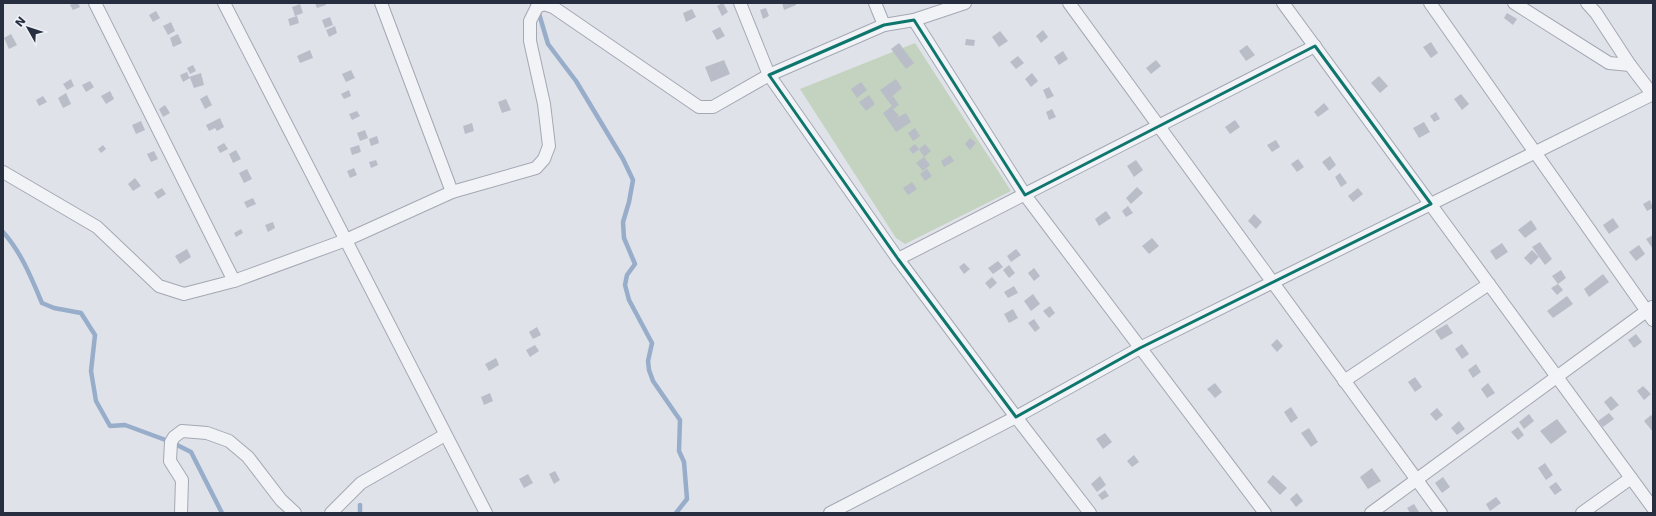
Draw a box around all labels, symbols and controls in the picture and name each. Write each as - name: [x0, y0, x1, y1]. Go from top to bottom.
- north arrow: [8, 8, 48, 48]
- text: N: [13, 14, 29, 30]

